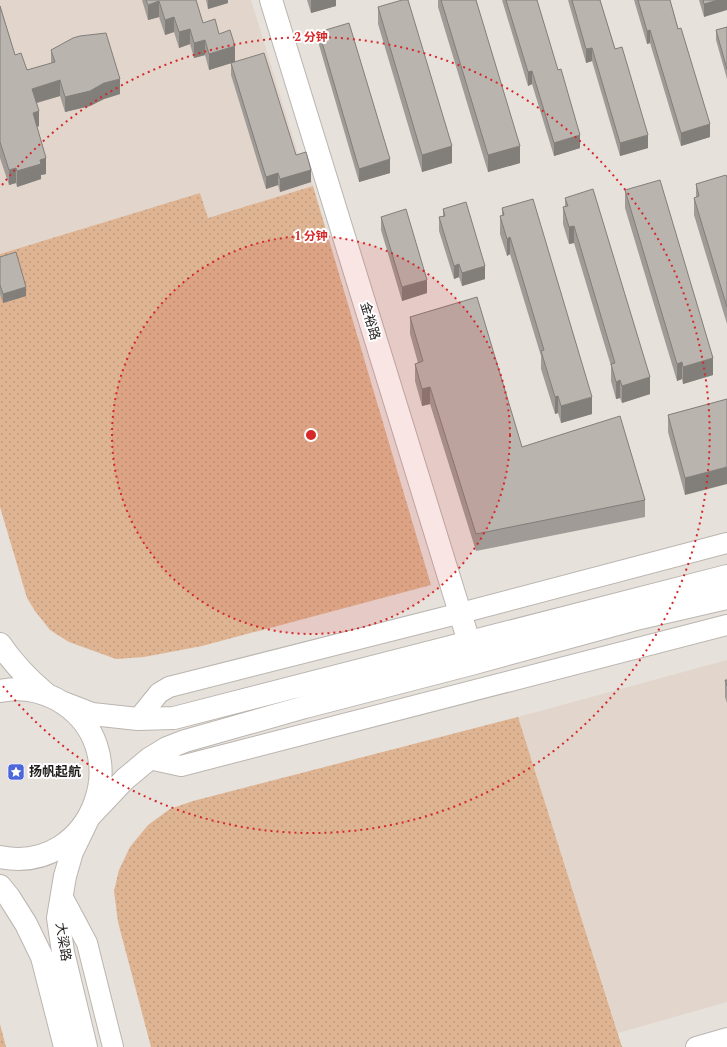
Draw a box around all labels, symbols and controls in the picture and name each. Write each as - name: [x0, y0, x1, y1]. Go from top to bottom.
- text: 2 分钟: [294, 28, 328, 47]
- text: 1 分钟: [294, 227, 328, 246]
- street label: 金裕路: [355, 299, 385, 343]
- centre of rings: [304, 428, 318, 442]
- place icon: 扬帆起航: [6, 762, 26, 782]
- place label: 扬帆起航: [29, 762, 81, 782]
- street label: 大梁路: [50, 921, 76, 963]

